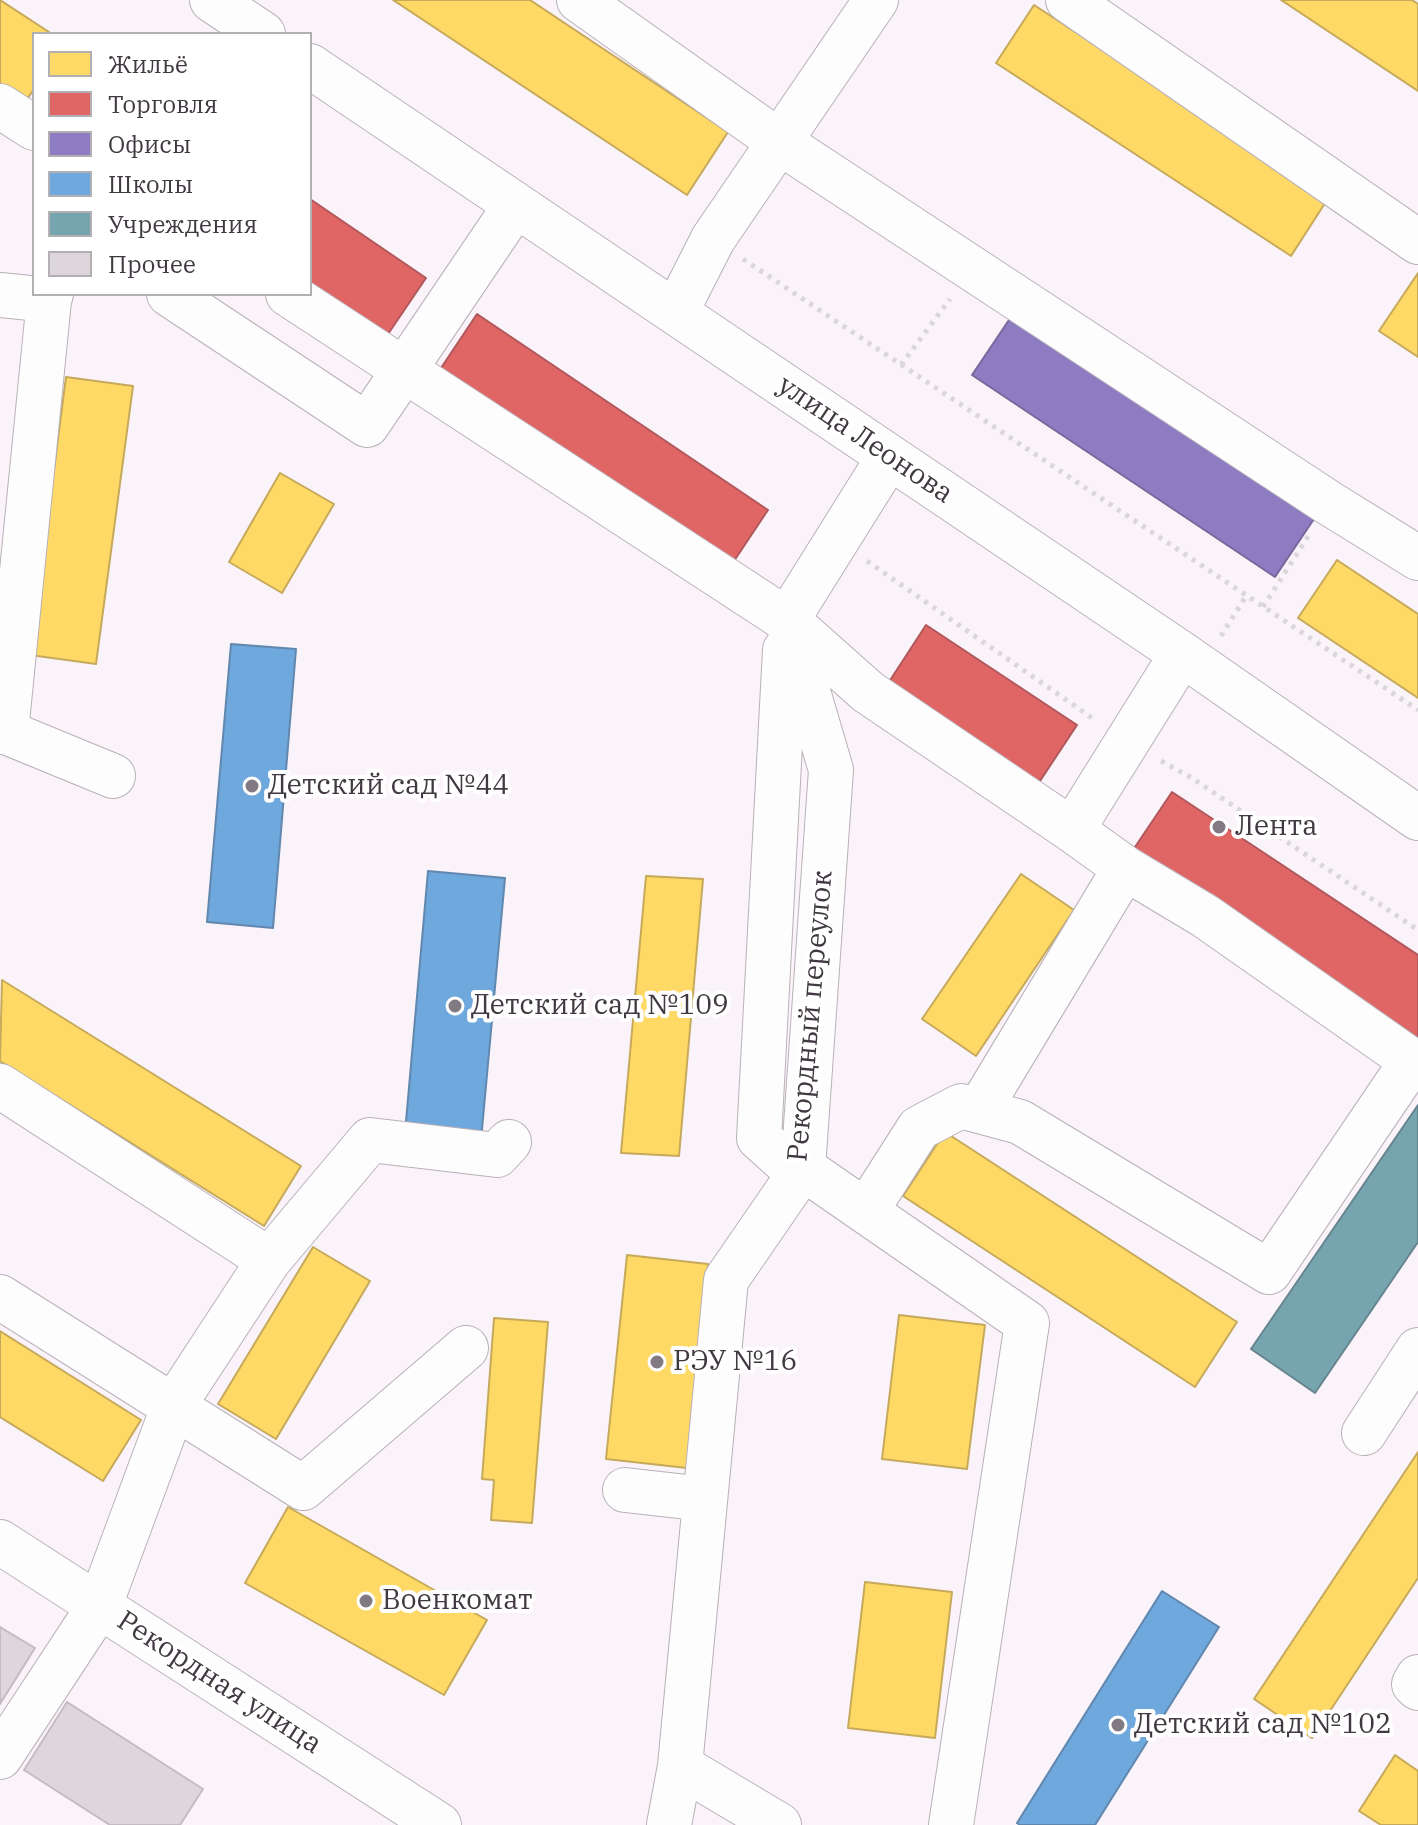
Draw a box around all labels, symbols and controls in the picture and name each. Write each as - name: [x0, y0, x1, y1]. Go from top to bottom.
- legend: [32, 32, 312, 296]
- text: Жильё: [108, 48, 188, 80]
- text: Торговля: [108, 88, 218, 120]
- text: Офисы: [108, 128, 191, 160]
- text: Школы: [108, 168, 193, 200]
- text: Учреждения: [108, 208, 258, 240]
- text: Прочее: [108, 248, 196, 280]
- street label: улица Леонова: [771, 369, 959, 511]
- place label: Детский сад №44: [268, 769, 509, 803]
- marker: Детский сад №44: [243, 777, 261, 795]
- place label: Лента: [1235, 810, 1318, 844]
- marker: Лента: [1210, 818, 1228, 836]
- street label: Рекордный переулок: [782, 869, 840, 1163]
- place label: Детский сад №109: [471, 989, 729, 1023]
- marker: Детский сад №109: [446, 997, 464, 1015]
- place label: РЭУ №16: [673, 1345, 797, 1379]
- marker: РЭУ №16: [648, 1353, 666, 1371]
- place label: Военкомат: [382, 1584, 533, 1618]
- marker: Военкомат: [357, 1592, 375, 1610]
- street label: Рекордная улица: [110, 1604, 328, 1762]
- place label: Детский сад №102: [1134, 1708, 1392, 1742]
- marker: Детский сад №102: [1109, 1716, 1127, 1734]

